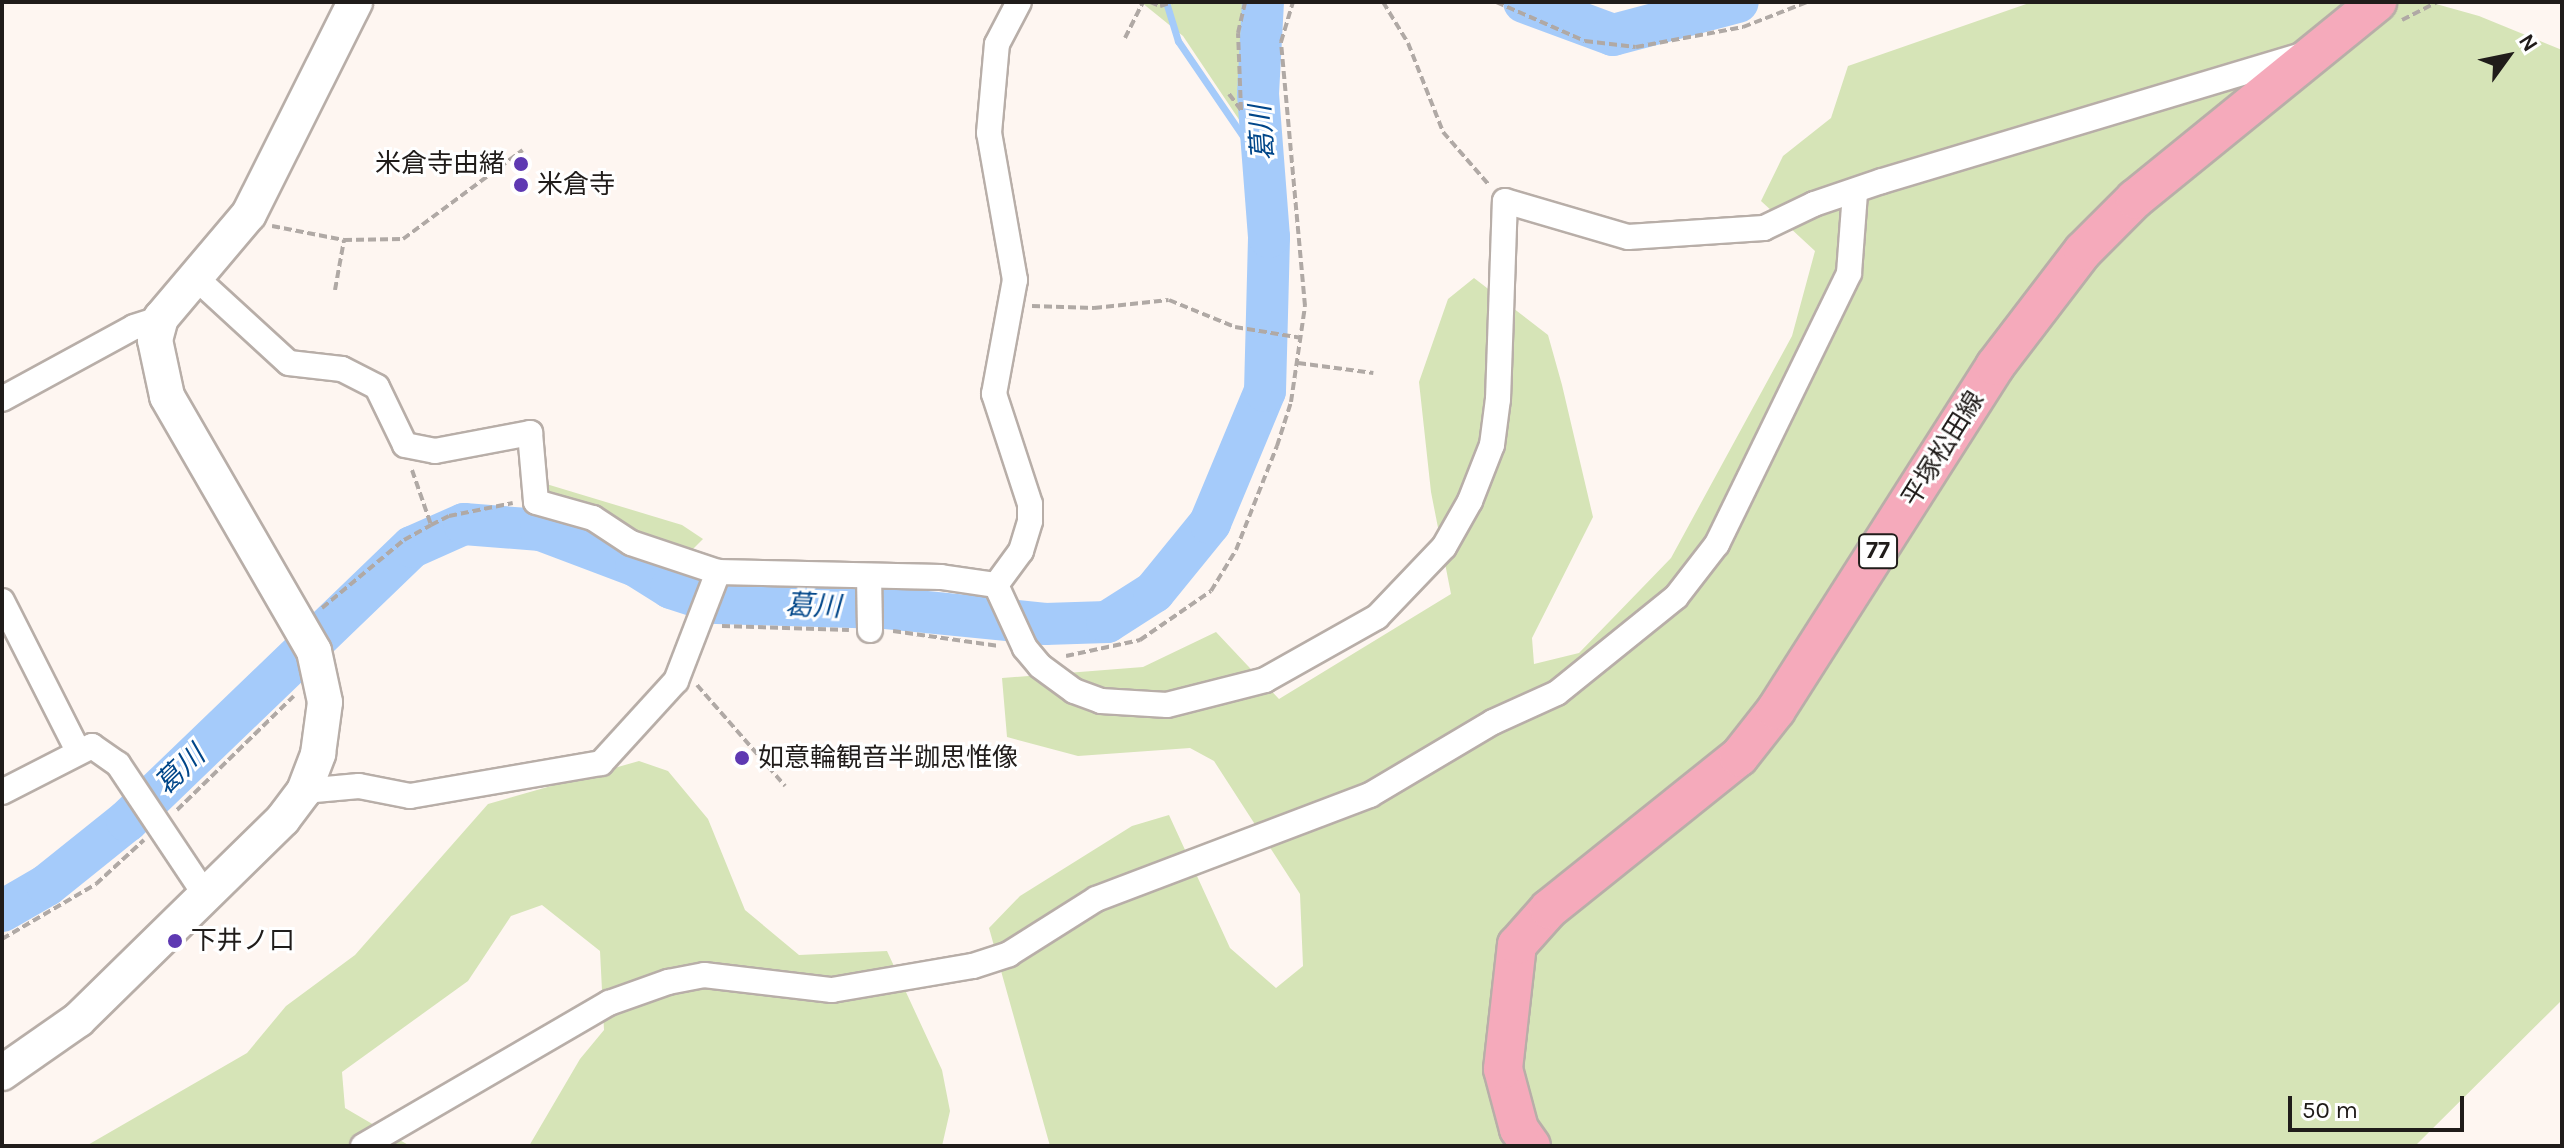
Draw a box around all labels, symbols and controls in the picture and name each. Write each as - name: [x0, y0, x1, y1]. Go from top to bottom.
- north arrow: [2468, 16, 2548, 96]
- text: N: [2513, 29, 2543, 57]
- water label: 葛川: [1243, 104, 1281, 162]
- place label: 米倉寺由緒: [375, 148, 505, 180]
- marker: 米倉寺由緒: [512, 155, 530, 173]
- place label: 米倉寺: [537, 169, 615, 201]
- marker: 米倉寺: [512, 176, 530, 194]
- street label: 平塚松田線: [1895, 386, 1991, 512]
- road number: 77: [1858, 531, 1898, 571]
- water label: 葛川: [784, 588, 842, 624]
- water label: 葛川: [148, 738, 212, 802]
- place label: 如意輪観音半跏思惟像: [758, 742, 1018, 774]
- marker: 如意輪観音半跏思惟像: [733, 749, 751, 767]
- place label: 下井ノ口: [191, 925, 295, 957]
- marker: 下井ノ口: [166, 932, 184, 950]
- scale bar: [2292, 1080, 2468, 1130]
- text: 50 m: [2302, 1096, 2358, 1124]

